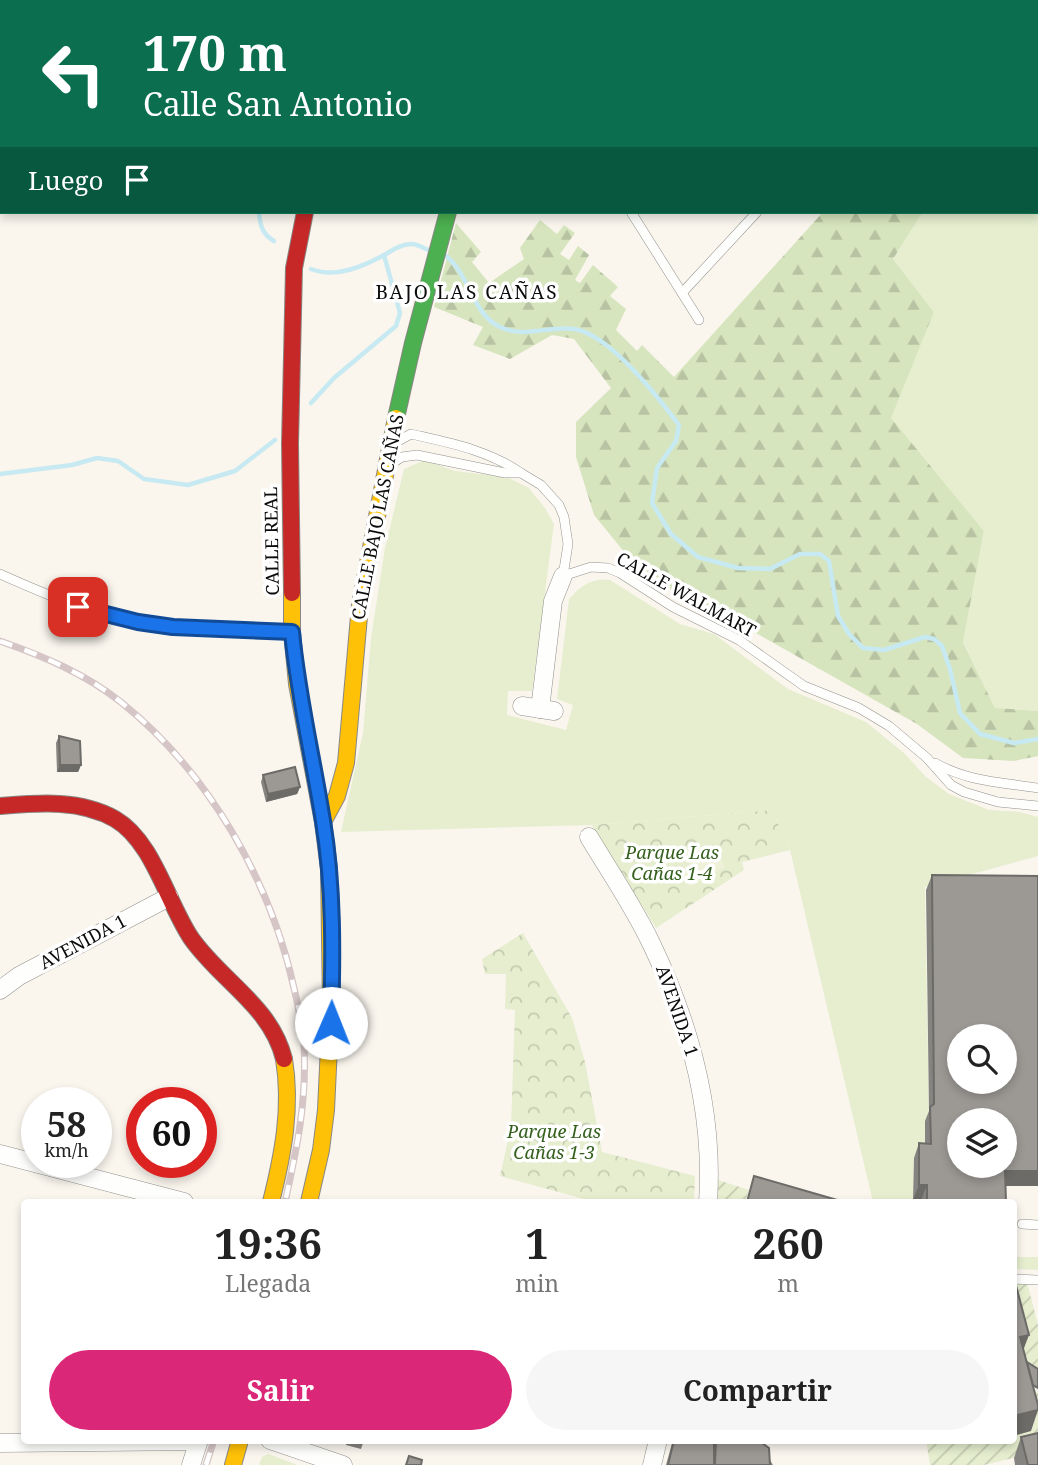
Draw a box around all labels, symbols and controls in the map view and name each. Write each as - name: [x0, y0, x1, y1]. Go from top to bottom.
- text: 170 m: [143, 19, 287, 85]
- icon: left: [28, 28, 119, 119]
- text: Calle San Antonio: [143, 82, 413, 125]
- icon: arrive: [118, 161, 156, 199]
- text: Luego: [28, 162, 104, 198]
- district label: BAJO LAS CAÑAS: [375, 279, 559, 305]
- street label: CALLE BAJO LAS CAÑAS: [345, 412, 409, 622]
- street label: CALLE REAL: [258, 486, 284, 596]
- street label: CALLE WALMART: [613, 546, 760, 642]
- pin: [48, 577, 108, 637]
- icon: arrive: [59, 588, 97, 626]
- park label: Parque Las Cañas 1-4: [624, 840, 719, 885]
- street label: AVENIDA 1: [35, 908, 130, 974]
- street label: AVENIDA 1: [651, 962, 705, 1060]
- position arrow: [294, 986, 368, 1060]
- map controls: [947, 1024, 1017, 1178]
- button: search: [947, 1024, 1017, 1094]
- speed limit sign: 60: [126, 1087, 217, 1178]
- text: 58: [47, 1100, 86, 1147]
- button: layers: [947, 1108, 1017, 1178]
- park label: Parque Las Cañas 1-3: [506, 1119, 601, 1164]
- text: km/h: [44, 1138, 89, 1162]
- text: 19:36: [214, 1214, 322, 1271]
- text: 1: [525, 1214, 549, 1271]
- text: 260: [752, 1214, 824, 1271]
- text: Llegada: [225, 1267, 311, 1299]
- text: min: [515, 1267, 559, 1299]
- text: m: [777, 1267, 799, 1299]
- button: Salir: [49, 1350, 512, 1430]
- button: Compartir: [526, 1350, 989, 1430]

